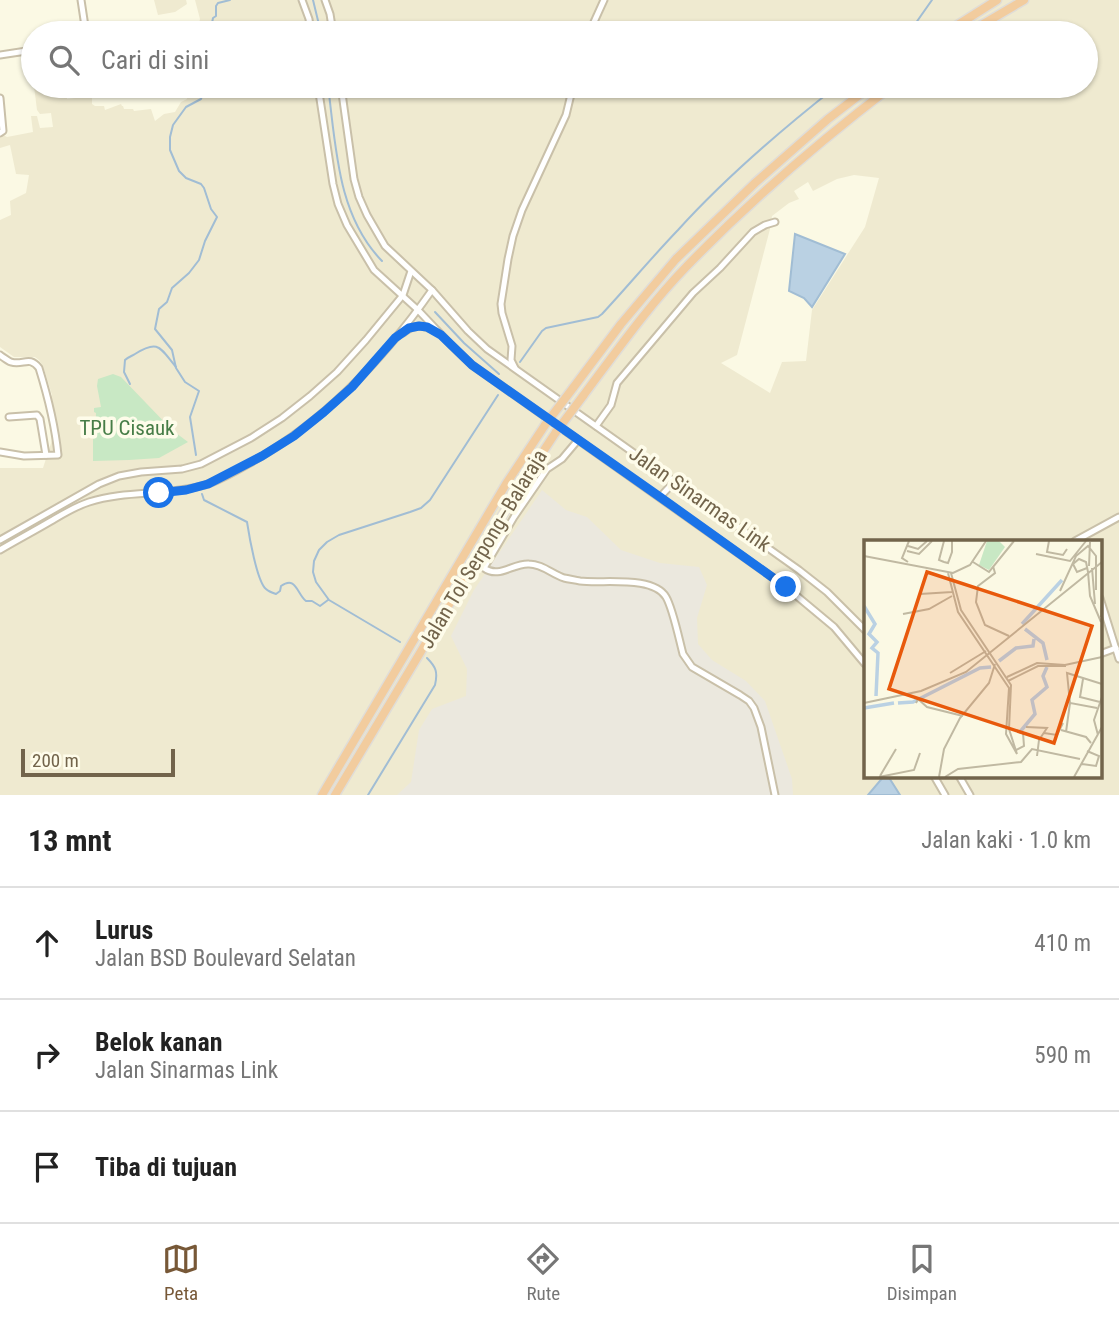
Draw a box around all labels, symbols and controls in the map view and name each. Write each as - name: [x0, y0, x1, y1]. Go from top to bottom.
- search box: [21, 21, 1098, 98]
- icon: search: [45, 41, 83, 79]
- text: Cari di sini: [101, 45, 209, 75]
- park label: TPU Cisauk: [79, 416, 175, 440]
- street label: Jalan Sinarmas Link: [625, 441, 776, 557]
- street label: Jalan Tol Serpong–Balaraja: [414, 445, 552, 653]
- route start: [143, 477, 174, 508]
- inset map: [864, 540, 1102, 778]
- route end: [770, 571, 801, 602]
- scale bar: [21, 746, 175, 778]
- text: 200 m: [32, 749, 79, 772]
- text: 13 mnt: [28, 823, 111, 858]
- text: Jalan kaki · 1.0 km: [921, 827, 1091, 854]
- text: Lurus: [95, 915, 153, 945]
- icon: ahead: [28, 924, 66, 962]
- text: 410 m: [1034, 930, 1091, 957]
- text: Jalan BSD Boulevard Selatan: [95, 945, 356, 972]
- text: Belok kanan: [95, 1027, 222, 1057]
- icon: right: [28, 1036, 66, 1074]
- text: 590 m: [1034, 1042, 1091, 1069]
- text: Jalan Sinarmas Link: [95, 1057, 278, 1084]
- icon: arrive: [28, 1148, 66, 1186]
- text: Tiba di tujuan: [95, 1152, 237, 1182]
- tab: Peta: [162, 1240, 200, 1305]
- tab: Rute: [524, 1240, 562, 1305]
- tab: Disimpan: [887, 1240, 957, 1305]

